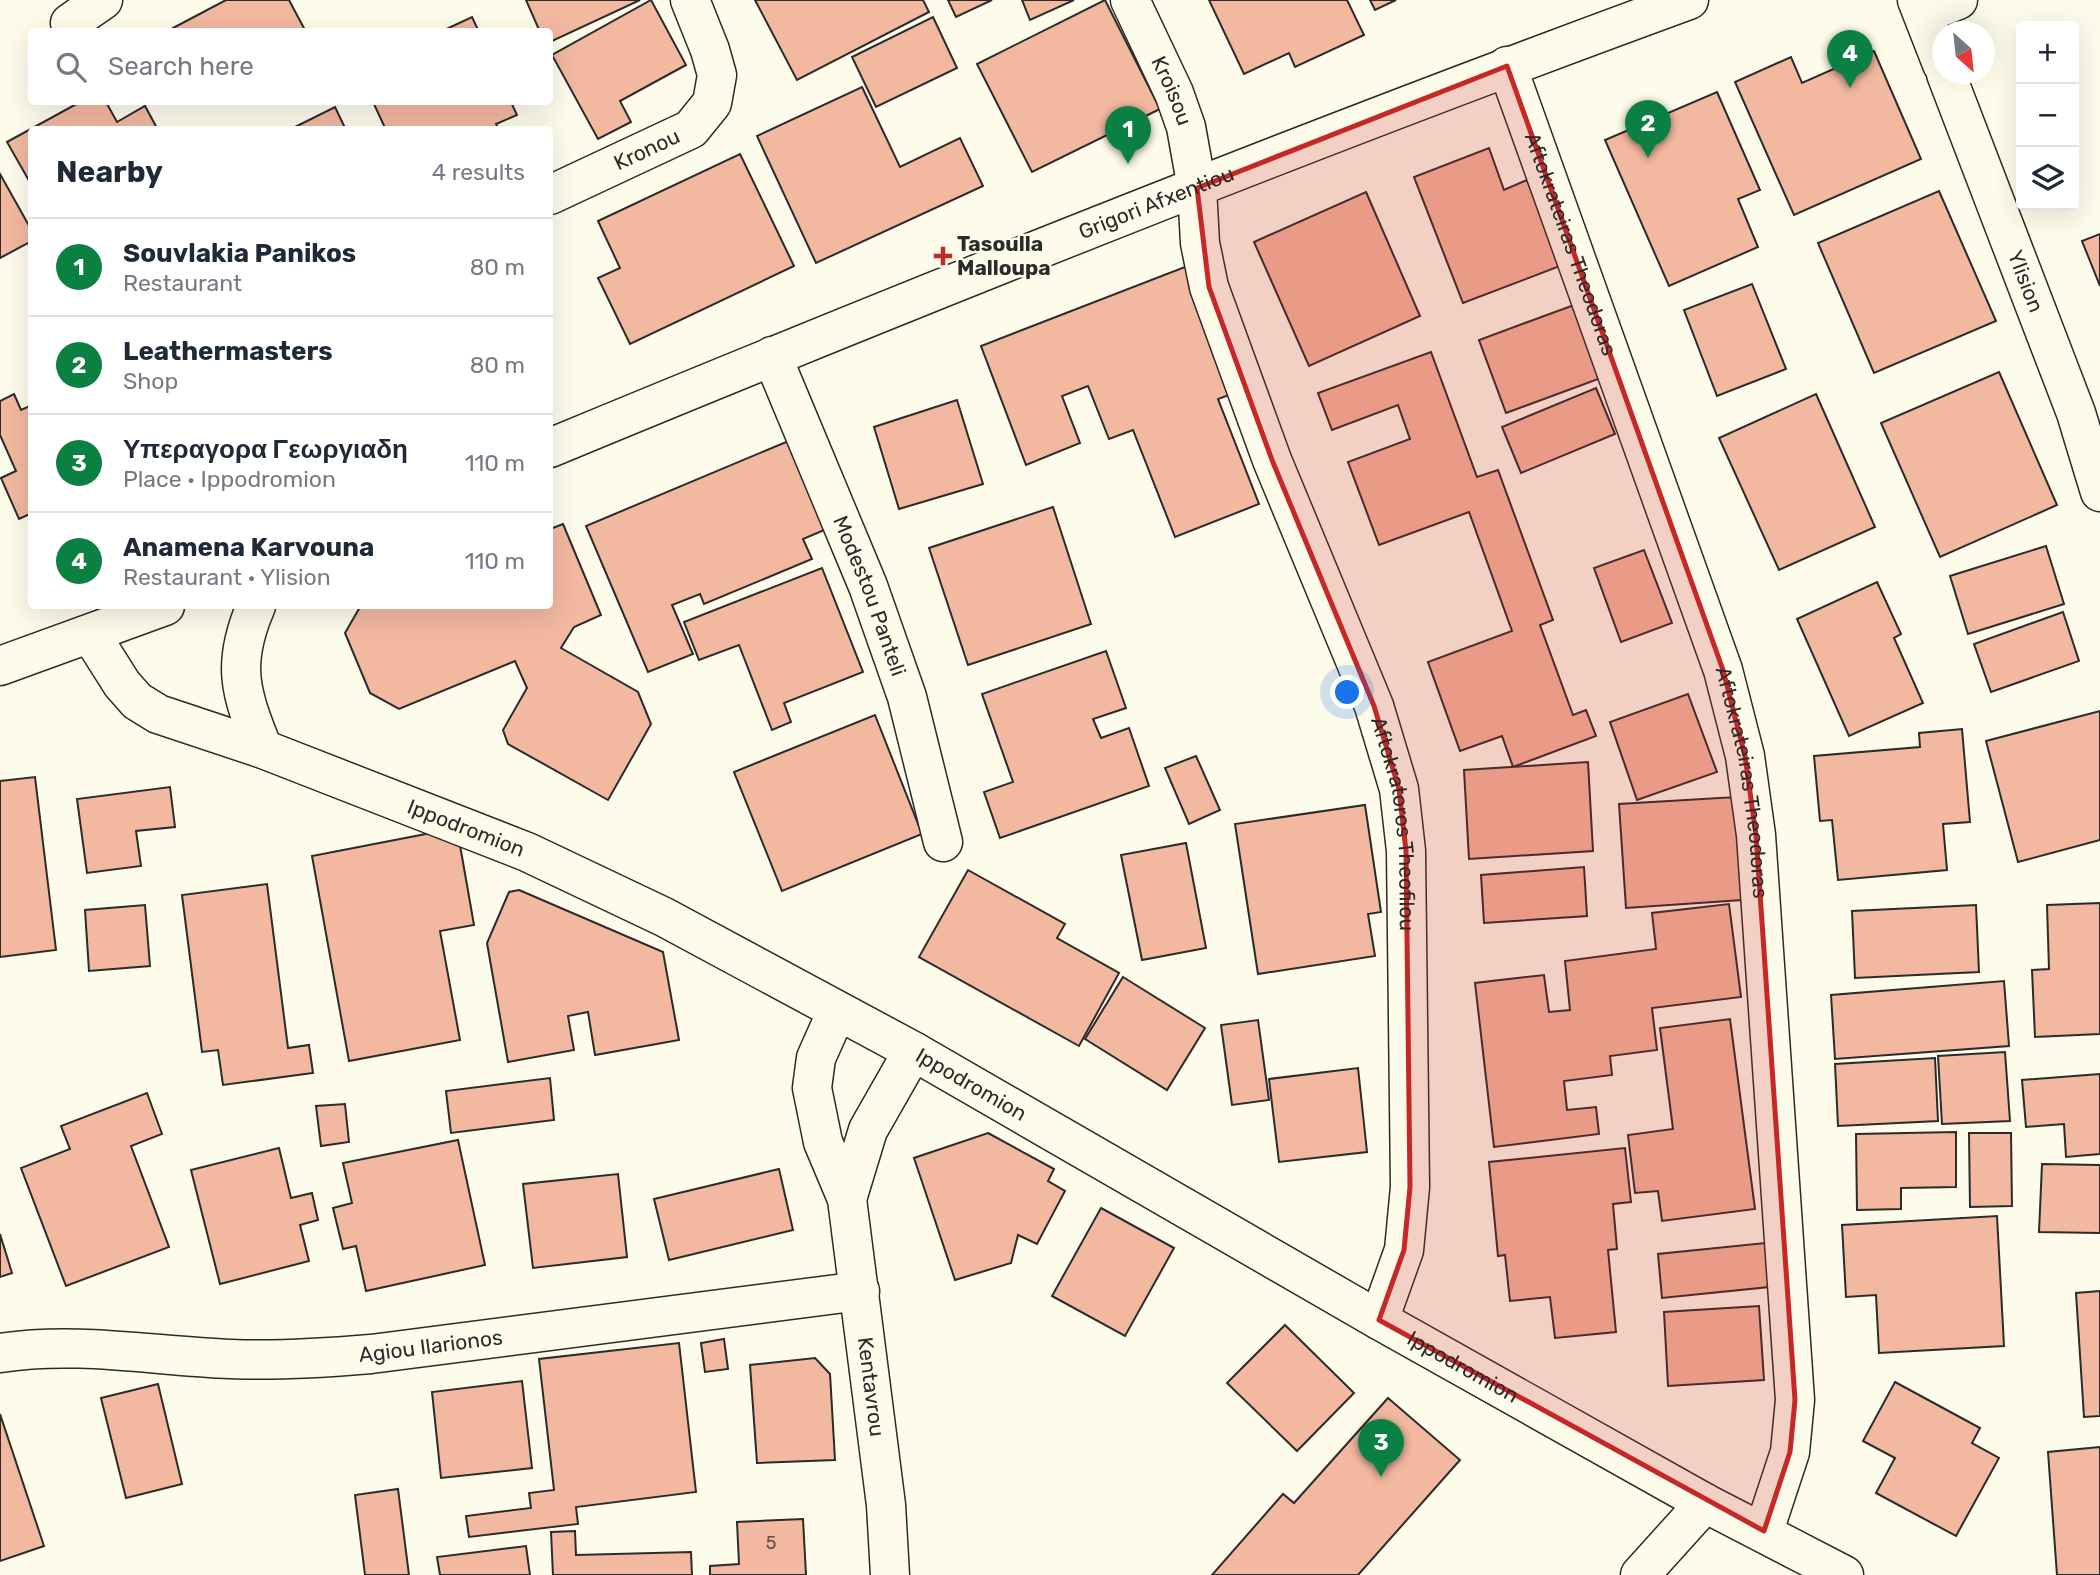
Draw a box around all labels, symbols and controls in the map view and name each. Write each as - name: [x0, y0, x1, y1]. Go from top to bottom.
- north arrow: [1932, 21, 1995, 84]
- map controls: [2016, 21, 2079, 210]
- button: +: [2016, 21, 2079, 84]
- search box: [28, 28, 553, 105]
- pin: 4: [1827, 30, 1873, 88]
- icon: search: [52, 48, 90, 86]
- text: Search here: [108, 51, 254, 82]
- street label: Kroisou: [1146, 52, 1197, 129]
- button: −: [2016, 84, 2079, 147]
- pin: 2: [1625, 100, 1671, 158]
- pin: 1: [1105, 106, 1151, 164]
- street label: Kronou: [610, 123, 684, 175]
- street label: Aftokrateiras Theodoras: [1520, 129, 1622, 359]
- button: layers: [2016, 147, 2079, 210]
- text: Nearby: [56, 154, 163, 190]
- text: 4 results: [432, 158, 525, 186]
- street label: Grigori Afxentiou: [1075, 160, 1237, 244]
- place label: Tasoulla Malloupa: [957, 231, 1051, 280]
- text: Souvlakia Panikos: [123, 238, 356, 269]
- street label: Ylision: [2003, 247, 2049, 316]
- marker: Tasoulla Malloupa: [935, 248, 951, 264]
- text: 1: [73, 253, 85, 281]
- text: 80 m: [470, 253, 525, 281]
- text: Restaurant: [123, 269, 242, 297]
- text: Leathermasters: [123, 336, 333, 367]
- text: 2: [72, 351, 86, 379]
- text: 80 m: [470, 351, 525, 379]
- text: Shop: [123, 367, 178, 395]
- text: Υπεραγορα Γεωργιαδη: [123, 434, 408, 465]
- text: 3: [71, 449, 87, 477]
- text: 110 m: [465, 449, 525, 477]
- text: Place · Ippodromion: [123, 465, 336, 493]
- street label: Modestou Panteli: [828, 512, 912, 679]
- text: Anamena Karvouna: [123, 532, 374, 563]
- text: 4: [71, 547, 87, 575]
- text: 110 m: [465, 547, 525, 575]
- text: Restaurant · Ylision: [123, 563, 331, 591]
- street label: Aftokrateiras Theodoras: [1711, 664, 1773, 899]
- your location: [1330, 675, 1364, 709]
- street label: Aftokratoros Theofilou: [1366, 714, 1420, 931]
- street label: Ippodromion: [404, 794, 528, 862]
- street label: Ippodromion: [912, 1042, 1031, 1126]
- street label: Agiou Ilarionos: [358, 1324, 504, 1367]
- street label: Ippodromion: [1403, 1325, 1523, 1408]
- street label: Kentavrou: [853, 1335, 890, 1438]
- pin: 3: [1358, 1419, 1404, 1477]
- house number: 5: [766, 1532, 776, 1554]

